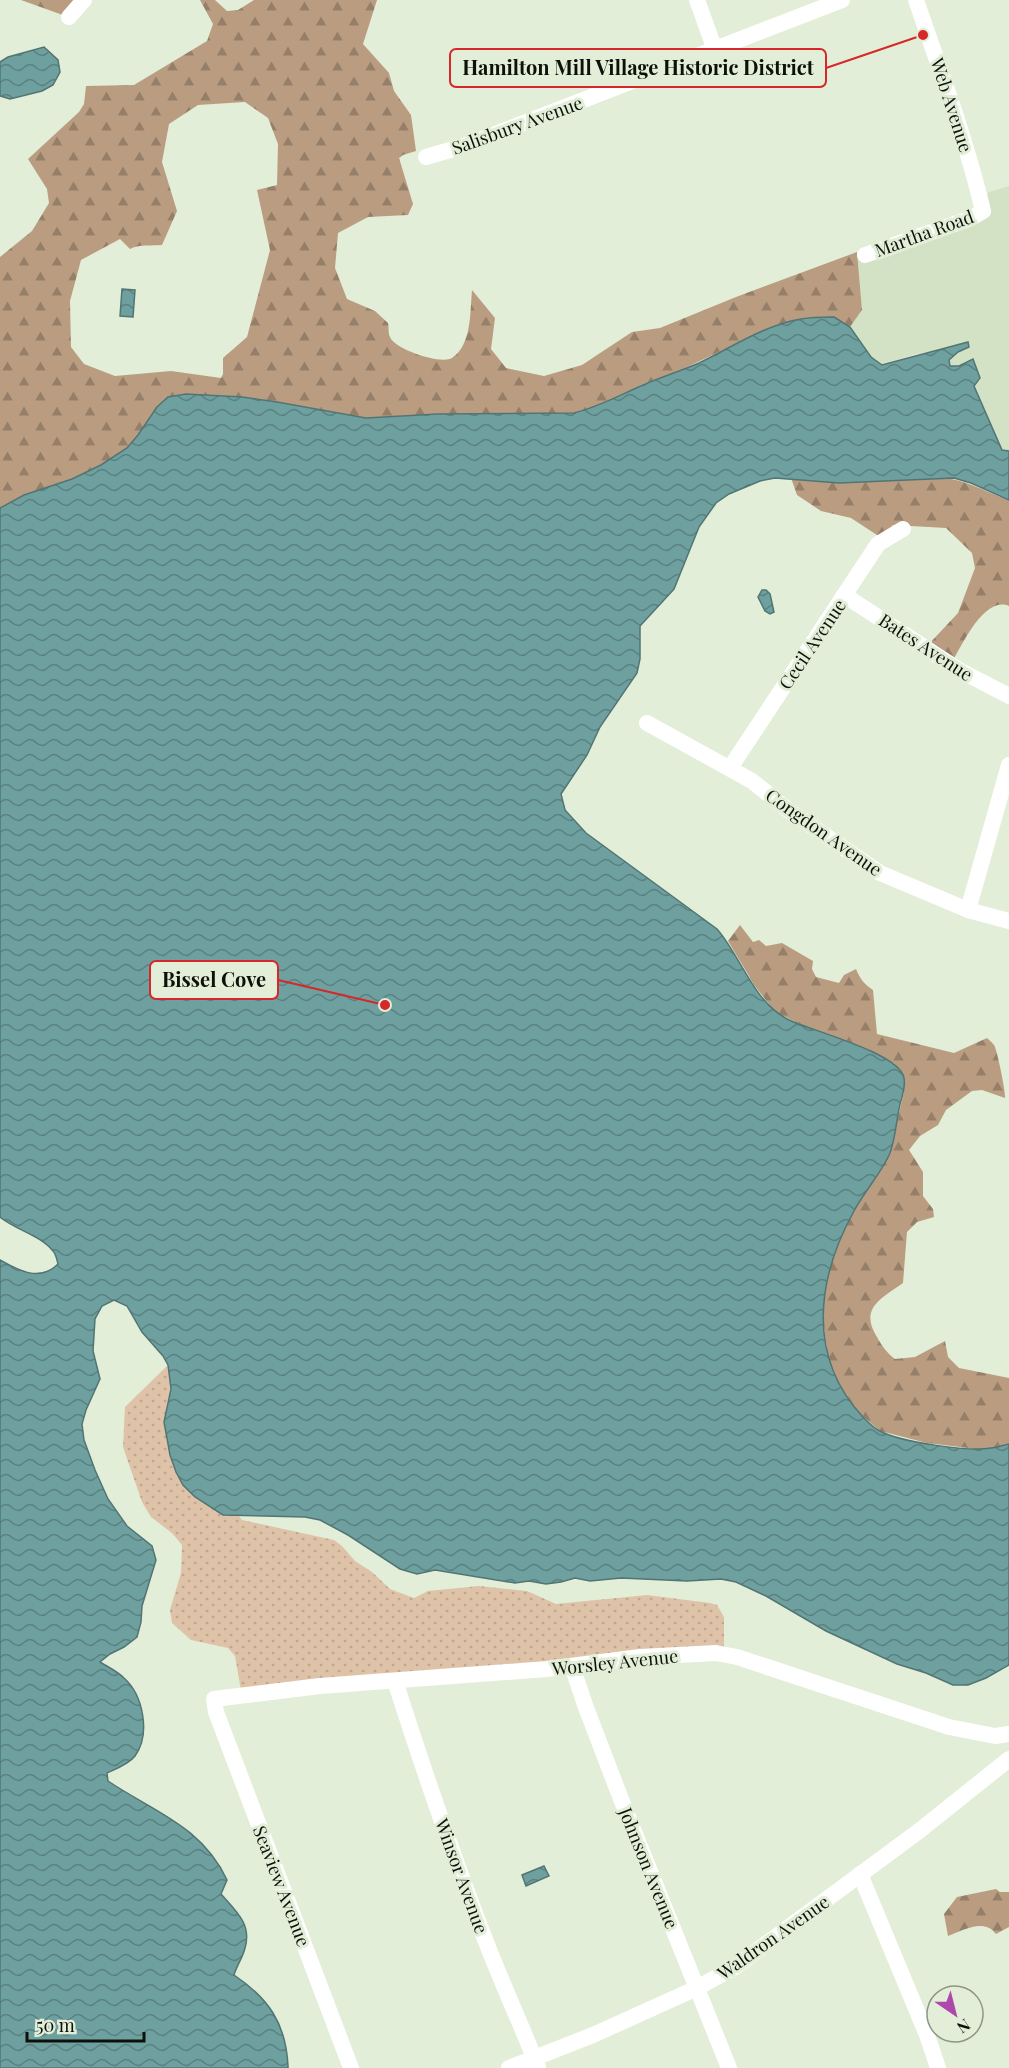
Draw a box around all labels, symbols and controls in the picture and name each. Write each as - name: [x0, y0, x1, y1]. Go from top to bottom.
- callout: Hamilton Mill Village Historic District: [450, 49, 826, 87]
- text: Hamilton Mill Village Historic District: [462, 53, 815, 80]
- street label: Web Avenue: [925, 54, 978, 155]
- street label: Salisbury Avenue: [448, 90, 586, 160]
- street label: Martha Road: [871, 204, 977, 262]
- street label: Cecil Avenue: [773, 594, 851, 694]
- street label: Bates Avenue: [875, 608, 977, 686]
- street label: Congdon Avenue: [761, 783, 887, 881]
- callout: Bissel Cove: [150, 961, 278, 999]
- text: Bissel Cove: [162, 965, 266, 992]
- street label: Worsley Avenue: [550, 1643, 679, 1681]
- street label: Johnson Avenue: [613, 1803, 684, 1932]
- street label: Winsor Avenue: [430, 1814, 494, 1937]
- street label: Seaview Avenue: [248, 1822, 316, 1950]
- street label: Waldron Avenue: [712, 1890, 834, 1985]
- north arrow: [925, 1984, 985, 2044]
- scale bar: [27, 2005, 144, 2043]
- text: 50 m: [36, 2013, 75, 2037]
- text: N: [953, 2015, 975, 2039]

